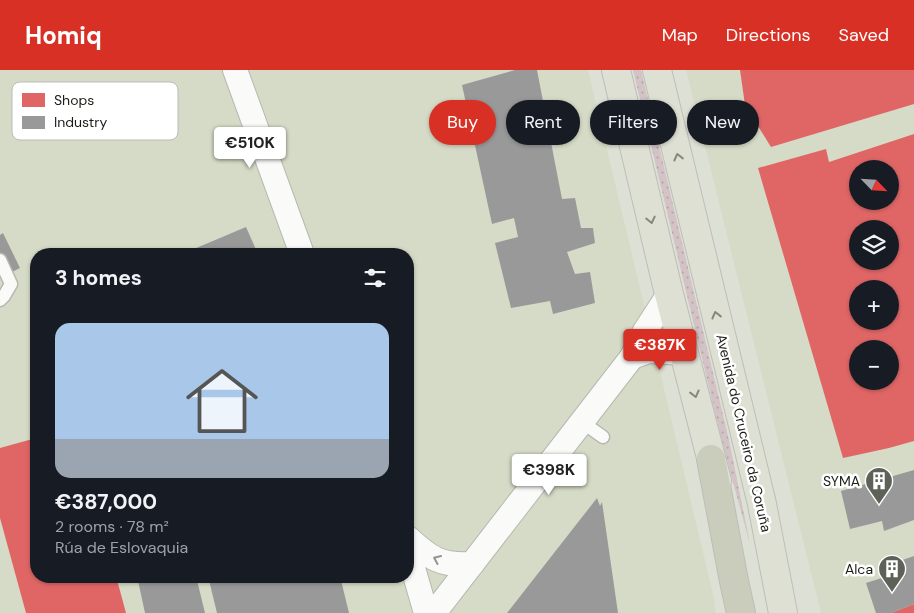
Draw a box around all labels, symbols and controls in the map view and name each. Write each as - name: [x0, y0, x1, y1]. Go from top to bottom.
- text: Homiq: [25, 20, 102, 51]
- text: Map: [662, 23, 698, 47]
- text: Directions: [726, 23, 811, 47]
- text: Saved: [839, 23, 889, 47]
- legend: [12, 82, 178, 140]
- text: Shops: [54, 91, 94, 109]
- chip: Buy: [429, 100, 496, 145]
- chip: Rent: [506, 100, 580, 145]
- chip: Filters: [590, 100, 677, 145]
- chip: New: [687, 100, 759, 145]
- text: Industry: [54, 113, 107, 131]
- pin: €510K: [215, 126, 285, 169]
- text: €510K: [225, 132, 275, 153]
- one-way arrow: [673, 152, 684, 161]
- north arrow: [849, 160, 899, 210]
- map controls: [849, 160, 899, 390]
- one-way arrow: [645, 215, 656, 224]
- button: layers: [849, 220, 899, 270]
- text: 3 homes: [55, 264, 142, 292]
- icon: filters: [361, 264, 389, 292]
- button: +: [849, 280, 899, 330]
- one-way arrow: [711, 310, 722, 319]
- pin: €387K: [625, 328, 695, 371]
- street label: Avenida do Cruceiro da Coruña: [712, 332, 776, 534]
- text: €387K: [634, 334, 686, 355]
- button: −: [849, 340, 899, 390]
- icon: home: [177, 356, 267, 446]
- one-way arrow: [689, 390, 700, 399]
- pin: €398K: [514, 454, 584, 496]
- text: €398K: [523, 459, 575, 480]
- building icon: SYMA: [864, 466, 894, 505]
- place label: SYMA: [823, 472, 860, 490]
- text: €387,000: [55, 488, 157, 516]
- text: 2 rooms · 78 m²: [55, 516, 169, 537]
- text: Rúa de Eslovaquia: [55, 537, 188, 558]
- building icon: Alca: [877, 554, 907, 593]
- one-way arrow: [433, 555, 442, 566]
- place label: Alca: [845, 560, 873, 578]

